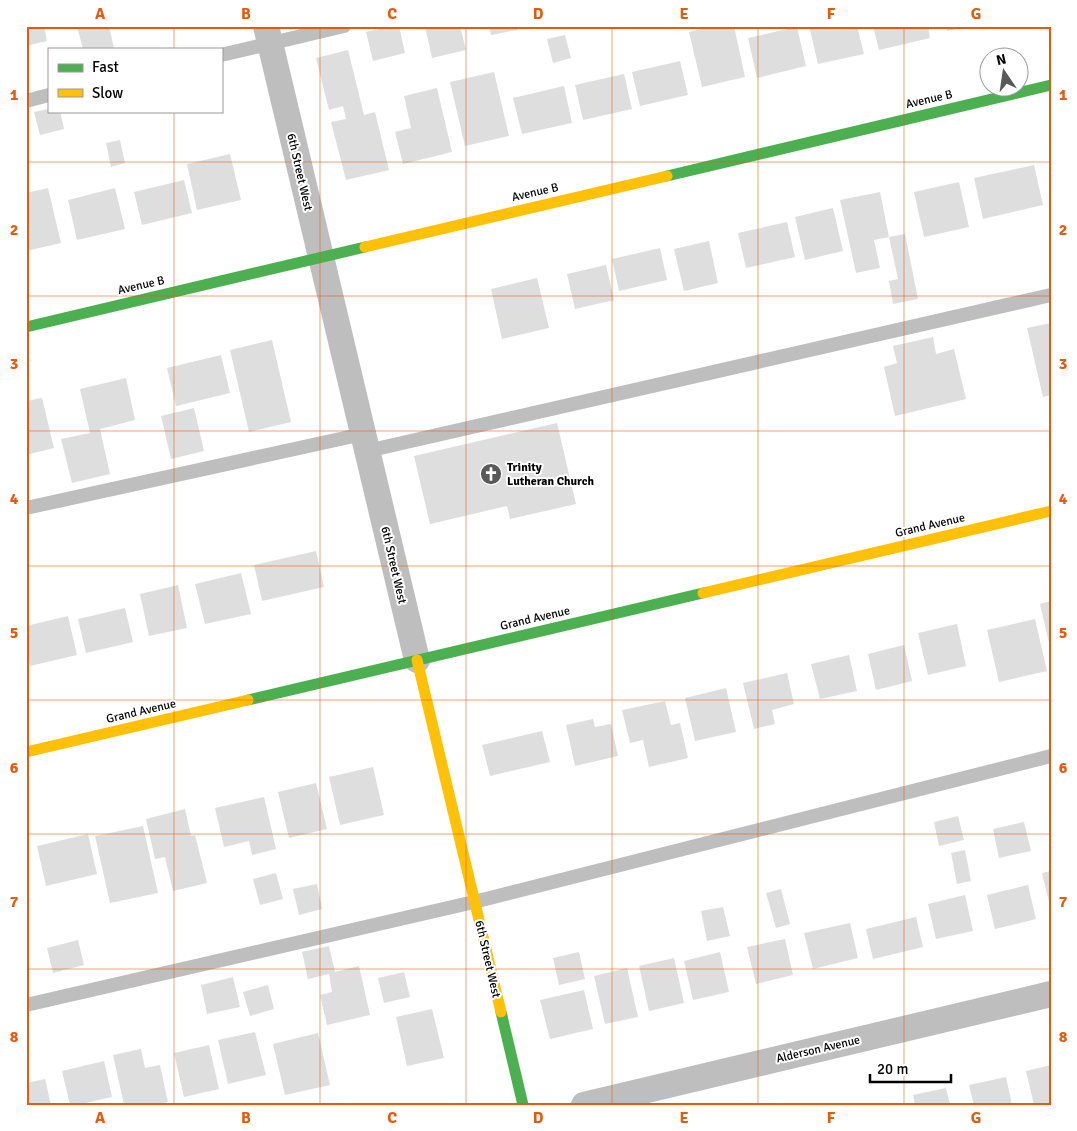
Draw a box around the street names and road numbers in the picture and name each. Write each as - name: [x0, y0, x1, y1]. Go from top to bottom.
- street label: Avenue B: [904, 87, 954, 112]
- street label: 6th Street West: [283, 132, 316, 212]
- street label: Avenue B: [510, 180, 560, 205]
- street label: Avenue B: [116, 273, 166, 298]
- street label: Grand Avenue: [894, 510, 966, 541]
- street label: 6th Street West: [377, 525, 410, 605]
- street label: Grand Avenue: [499, 603, 571, 634]
- street label: Grand Avenue: [105, 696, 177, 727]
- street label: 6th Street West: [471, 919, 504, 999]
- street label: Alderson Avenue: [775, 1033, 862, 1066]

